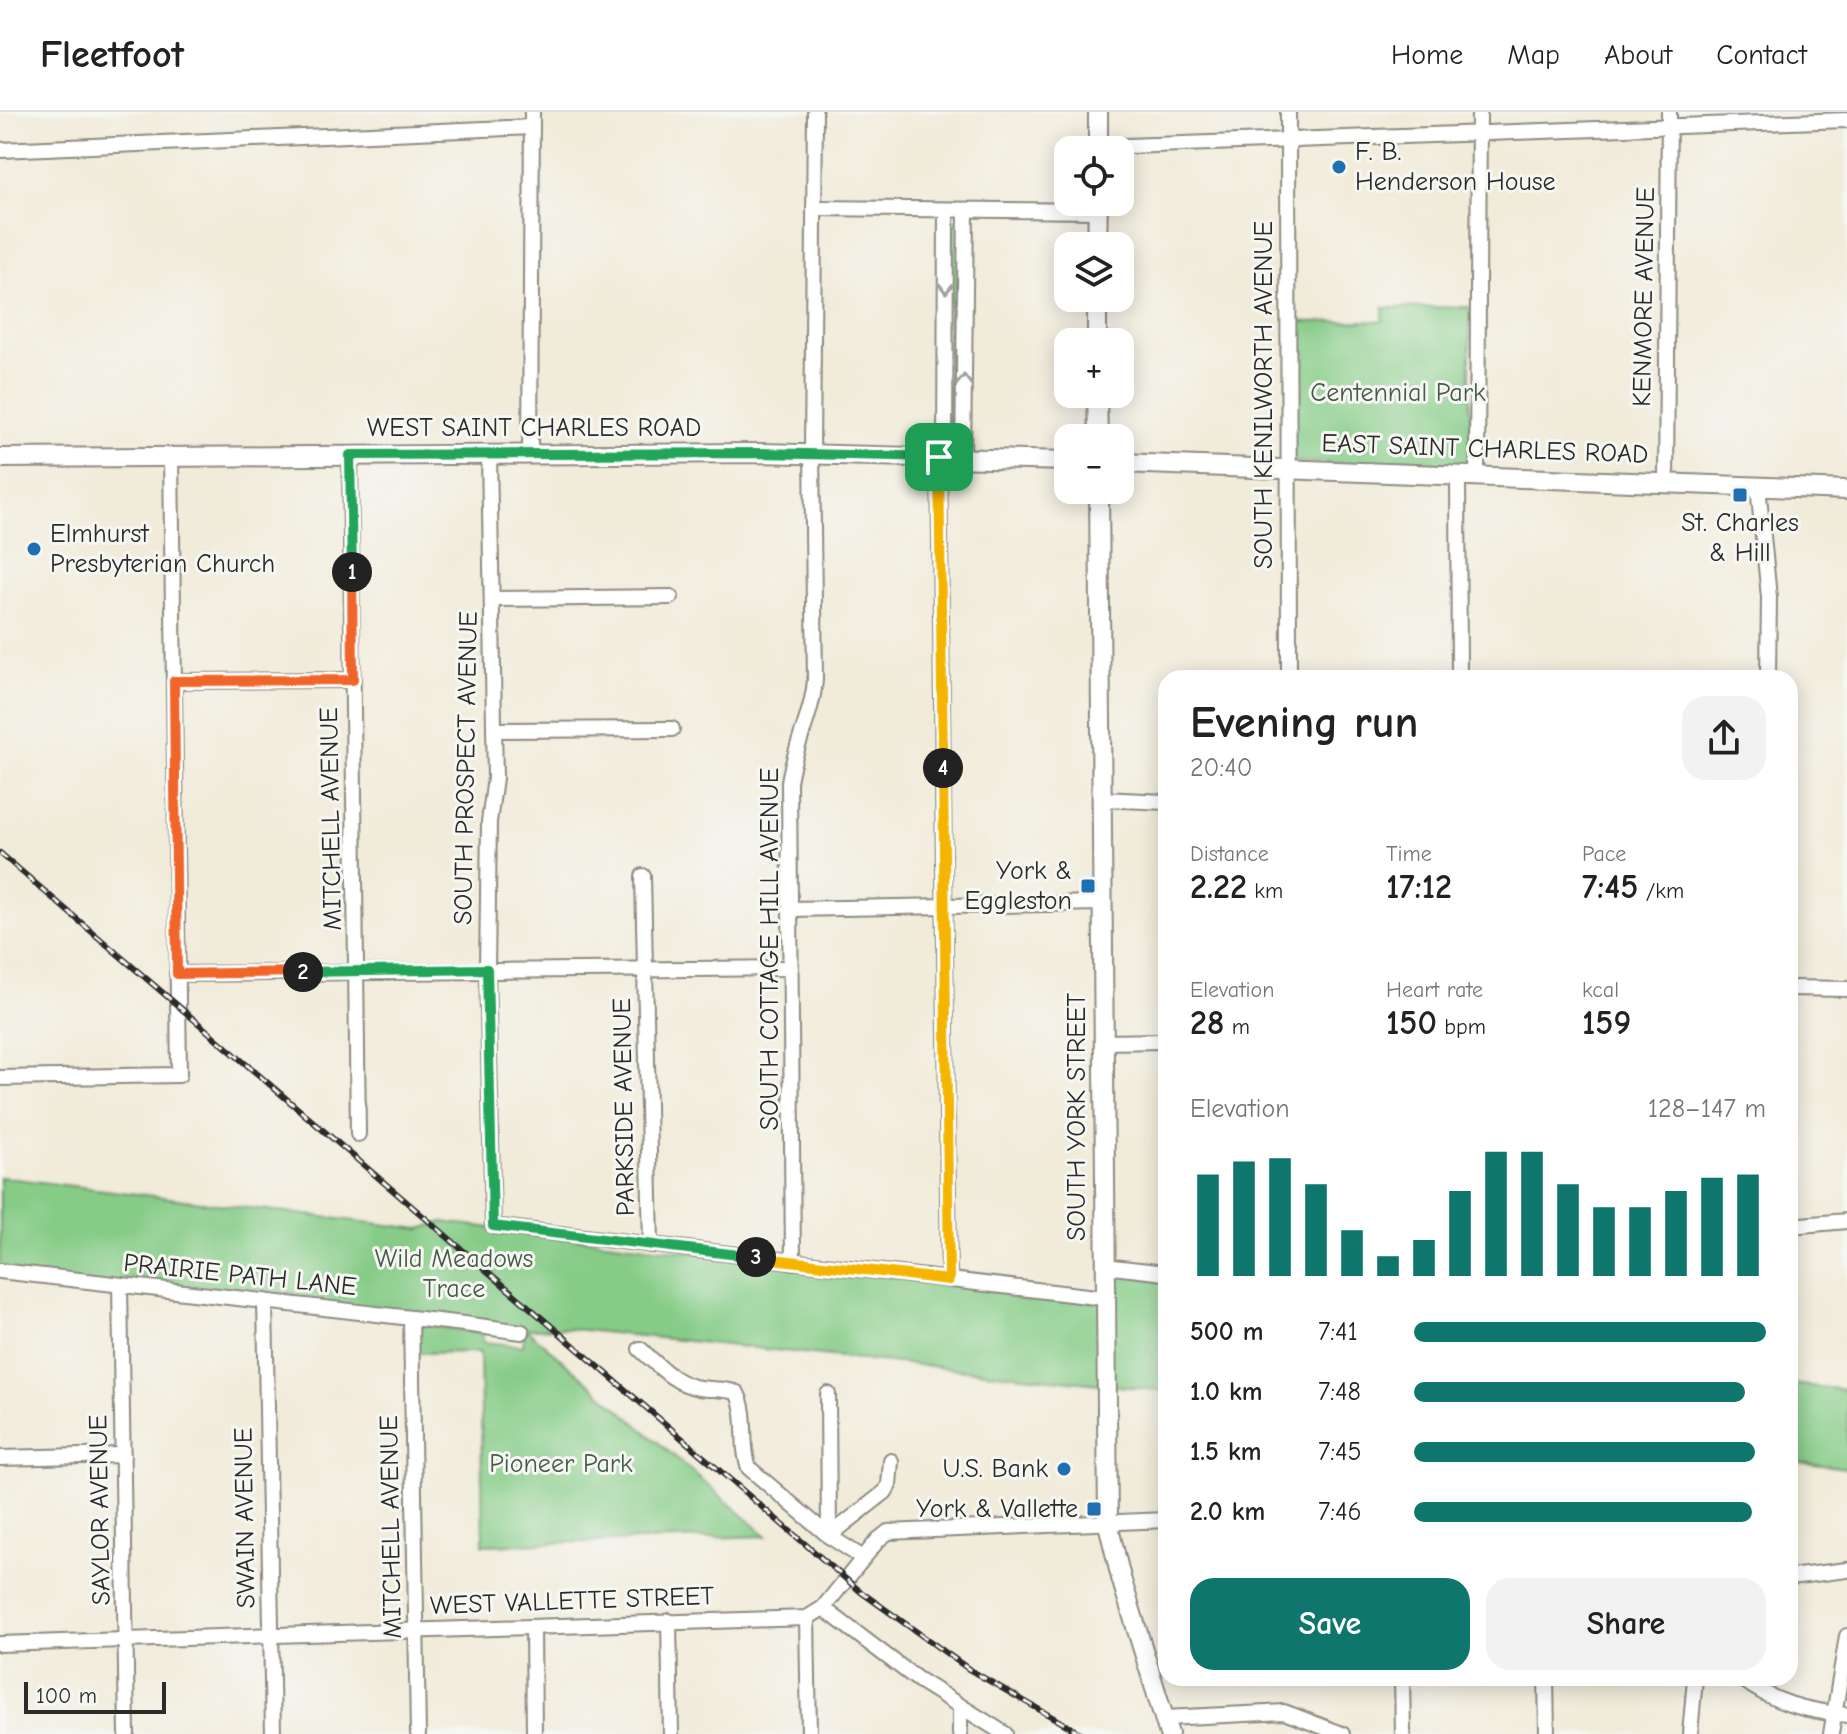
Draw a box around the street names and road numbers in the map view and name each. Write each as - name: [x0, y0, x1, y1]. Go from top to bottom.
- street label: KENMORE AVENUE: [1627, 187, 1661, 407]
- street label: SOUTH KENILWORTH AVENUE: [1249, 221, 1279, 569]
- street label: WEST SAINT CHARLES ROAD: [367, 413, 701, 443]
- street label: EAST SAINT CHARLES ROAD: [1321, 428, 1649, 470]
- street label: SOUTH PROSPECT AVENUE: [448, 611, 484, 925]
- street label: MITCHELL AVENUE: [314, 707, 348, 931]
- street label: SOUTH COTTAGE HILL AVENUE: [755, 768, 785, 1130]
- street label: SOUTH YORK STREET: [1062, 992, 1092, 1241]
- street label: PARKSIDE AVENUE: [607, 998, 641, 1216]
- street label: PRAIRIE PATH LANE: [122, 1248, 358, 1302]
- street label: SAYLOR AVENUE: [83, 1414, 117, 1606]
- street label: MITCHELL AVENUE: [374, 1415, 408, 1639]
- street label: SWAIN AVENUE: [228, 1427, 262, 1609]
- street label: WEST VALLETTE STREET: [429, 1581, 715, 1621]

